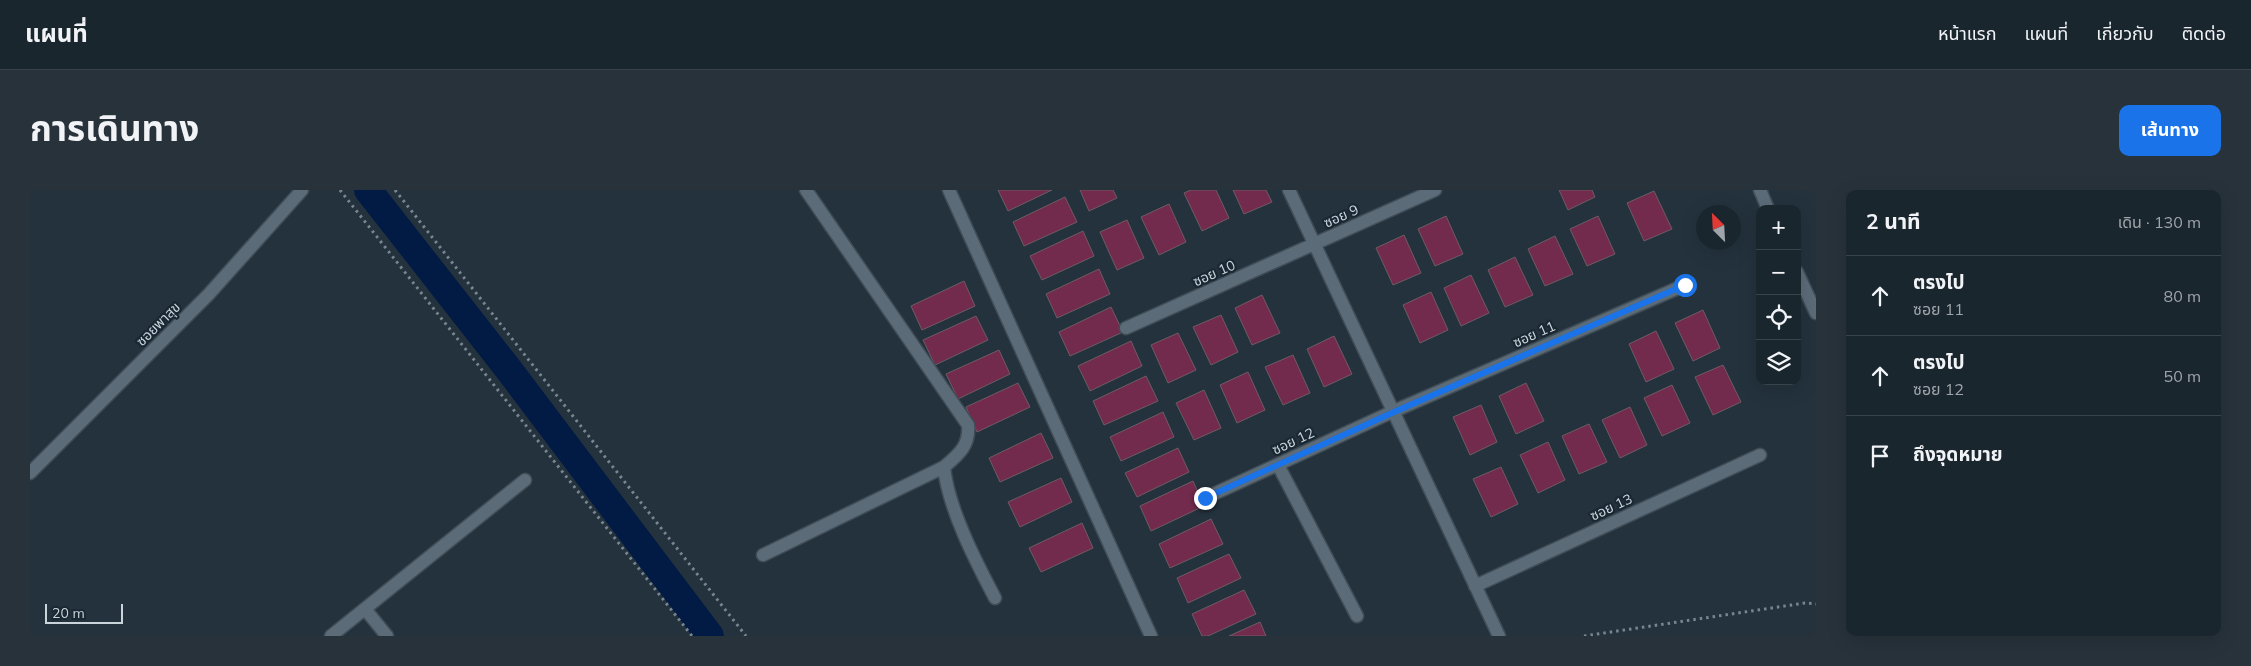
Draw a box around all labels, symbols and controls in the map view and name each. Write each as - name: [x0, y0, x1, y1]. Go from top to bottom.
- text: แผนที่: [25, 18, 88, 48]
- text: หน้าแรก: [1938, 22, 1996, 45]
- text: แผนที่: [2024, 22, 2068, 45]
- text: เกี่ยวกับ: [2096, 22, 2154, 45]
- text: ติดต่อ: [2182, 22, 2226, 45]
- button: เส้นทาง: [2119, 105, 2221, 156]
- text: การเดินทาง: [30, 106, 199, 150]
- street label: ซอย 9: [1321, 200, 1361, 232]
- north arrow: [1696, 205, 1741, 250]
- map controls: [1756, 205, 1801, 385]
- button: +: [1756, 205, 1801, 250]
- text: 2 นาที: [1866, 208, 1921, 234]
- text: เดิน · 130 m: [2118, 212, 2201, 232]
- button: −: [1756, 250, 1801, 295]
- street label: ซอย 10: [1190, 256, 1238, 290]
- text: ตรงไป: [1913, 270, 1965, 294]
- route start: [1674, 274, 1697, 297]
- icon: ahead: [1866, 282, 1894, 310]
- text: 80 m: [2164, 286, 2201, 306]
- button: locate: [1756, 295, 1801, 340]
- street label: ซอยพาสุข: [132, 298, 184, 350]
- text: ซอย 11: [1913, 299, 1964, 319]
- street label: ซอย 11: [1510, 317, 1558, 351]
- button: layers: [1756, 340, 1801, 385]
- text: ตรงไป: [1913, 350, 1965, 374]
- icon: ahead: [1866, 362, 1894, 390]
- text: 50 m: [2164, 366, 2201, 386]
- text: ซอย 12: [1913, 379, 1964, 399]
- street label: ซอย 12: [1269, 423, 1317, 459]
- icon: arrive: [1866, 442, 1894, 470]
- text: ถึงจุดหมาย: [1913, 442, 2003, 466]
- route end: [1194, 487, 1217, 510]
- street label: ซอย 13: [1587, 489, 1635, 525]
- scale bar: [45, 601, 122, 624]
- text: 20 m: [52, 604, 85, 622]

